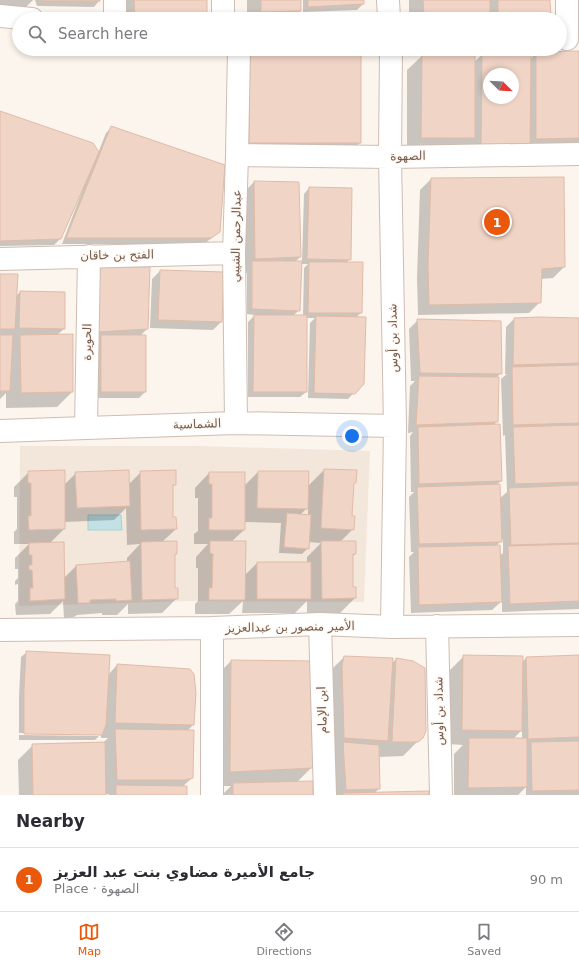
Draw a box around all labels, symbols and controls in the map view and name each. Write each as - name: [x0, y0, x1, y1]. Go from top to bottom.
- search box: [12, 12, 567, 56]
- icon: search: [26, 23, 48, 45]
- text: Search here: [58, 25, 148, 43]
- north arrow: [483, 68, 519, 104]
- street label: الصهوة: [390, 149, 426, 164]
- street label: عبدالرحمن الشيبي: [228, 189, 245, 283]
- pin: 1: [484, 207, 510, 237]
- street label: الفتح بن خاقان: [80, 247, 154, 264]
- street label: شداد بن أوس: [384, 303, 402, 373]
- street label: الحويرة: [80, 323, 95, 361]
- street label: الشماسية: [173, 416, 221, 432]
- your location: [342, 426, 362, 446]
- street label: الأمير منصور بن عبدالعزيز: [224, 618, 355, 636]
- street label: شداد بن أوس: [430, 676, 448, 746]
- street label: ابن الإمام: [314, 686, 331, 734]
- text: Nearby: [16, 811, 85, 831]
- text: جامع الأميرة مضاوي بنت عبد العزيز: [54, 863, 315, 881]
- text: 1: [24, 872, 34, 887]
- text: 90 m: [530, 872, 563, 887]
- text: Place · الصهوة: [54, 881, 139, 896]
- tab: Map: [78, 921, 101, 958]
- tab: Directions: [256, 921, 312, 958]
- tab: Saved: [467, 921, 501, 958]

